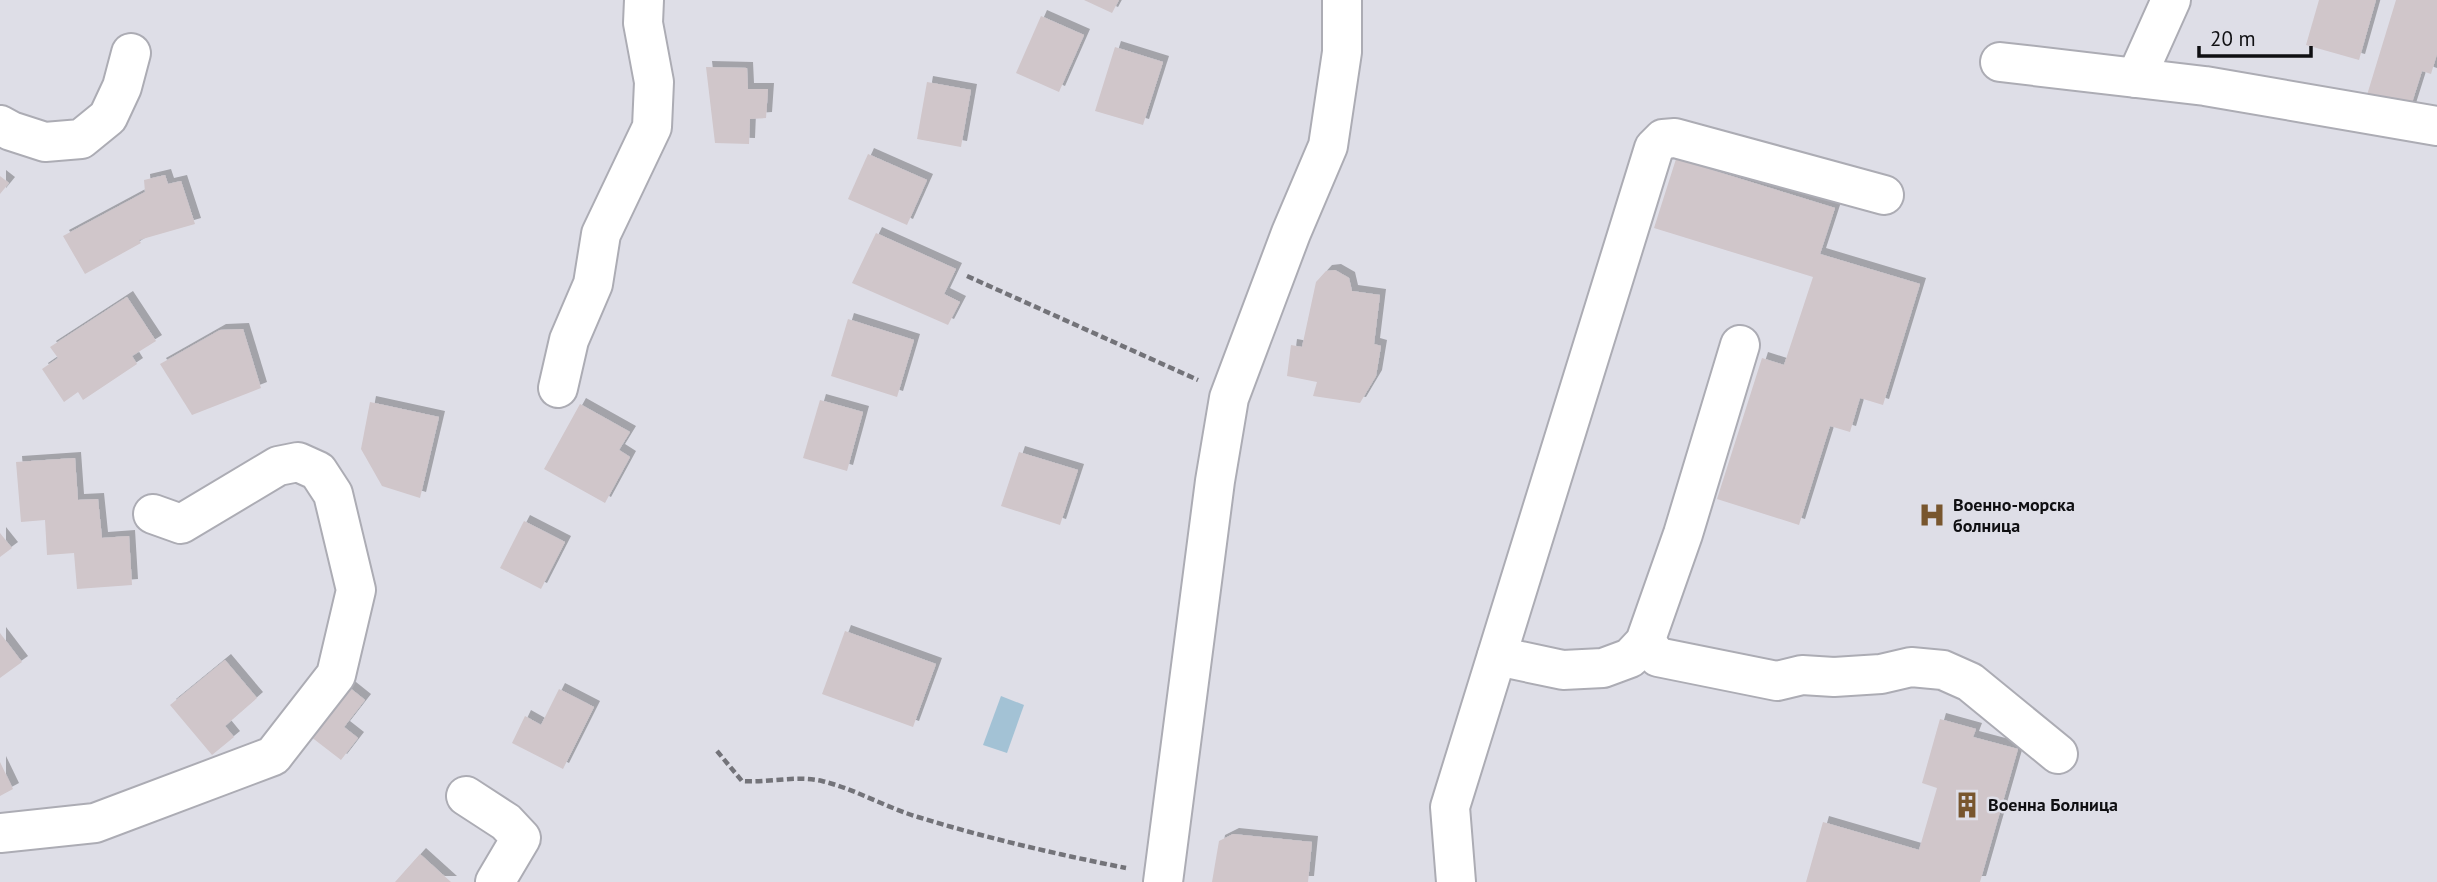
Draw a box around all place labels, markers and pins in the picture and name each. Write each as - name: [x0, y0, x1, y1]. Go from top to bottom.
- place label: Военно-морска болница: [1953, 493, 2075, 537]
- hospital icon: Военно-морска болница: [1917, 500, 1947, 530]
- building icon: Военна Болница: [1952, 790, 1982, 820]
- place label: Военна Болница: [1988, 793, 2118, 816]

